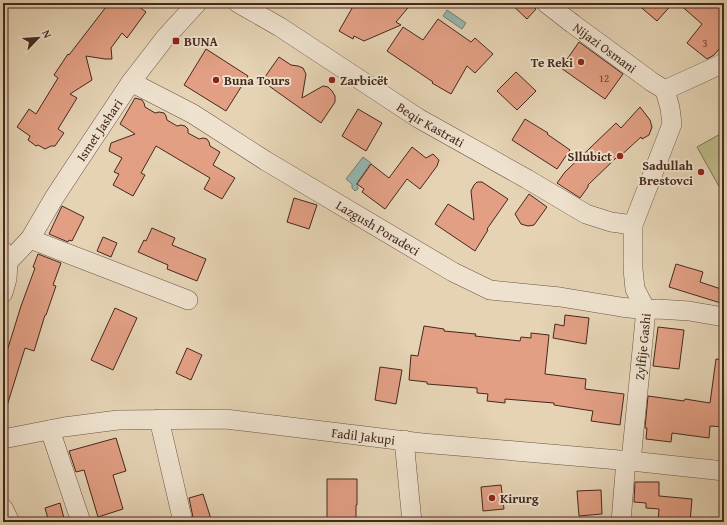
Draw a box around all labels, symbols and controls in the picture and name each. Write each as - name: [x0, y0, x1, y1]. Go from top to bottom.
- north arrow: [18, 18, 58, 58]
- street label: Nijazi Osmani: [569, 18, 641, 78]
- text: N: [38, 27, 56, 41]
- place label: BUNA: [184, 32, 218, 51]
- house number: 3: [702, 35, 708, 51]
- marker: BUNA: [171, 36, 181, 46]
- place label: Te Reki: [531, 53, 573, 72]
- marker: Te Reki: [576, 57, 586, 67]
- house number: 12: [599, 70, 609, 86]
- place label: Buna Tours: [224, 71, 290, 90]
- place label: Zarbicët: [340, 71, 388, 90]
- marker: Buna Tours: [211, 75, 221, 85]
- marker: Zarbicët: [327, 75, 337, 85]
- street label: Ismet Jashari: [71, 95, 127, 165]
- street label: Beqir Kastrati: [393, 97, 468, 152]
- place label: Sllubict: [568, 147, 612, 166]
- marker: Sllubict: [615, 151, 625, 161]
- place label: Sadullah Brestovci: [639, 156, 693, 190]
- marker: Sadullah Brestovci: [696, 167, 706, 177]
- street label: Lazgush Poradeci: [333, 195, 424, 260]
- street label: Zylfije Gashi: [630, 312, 655, 381]
- street label: Fadil Jakupi: [331, 423, 396, 449]
- place label: Kirurg: [500, 489, 539, 508]
- marker: Kirurg: [487, 493, 497, 503]

